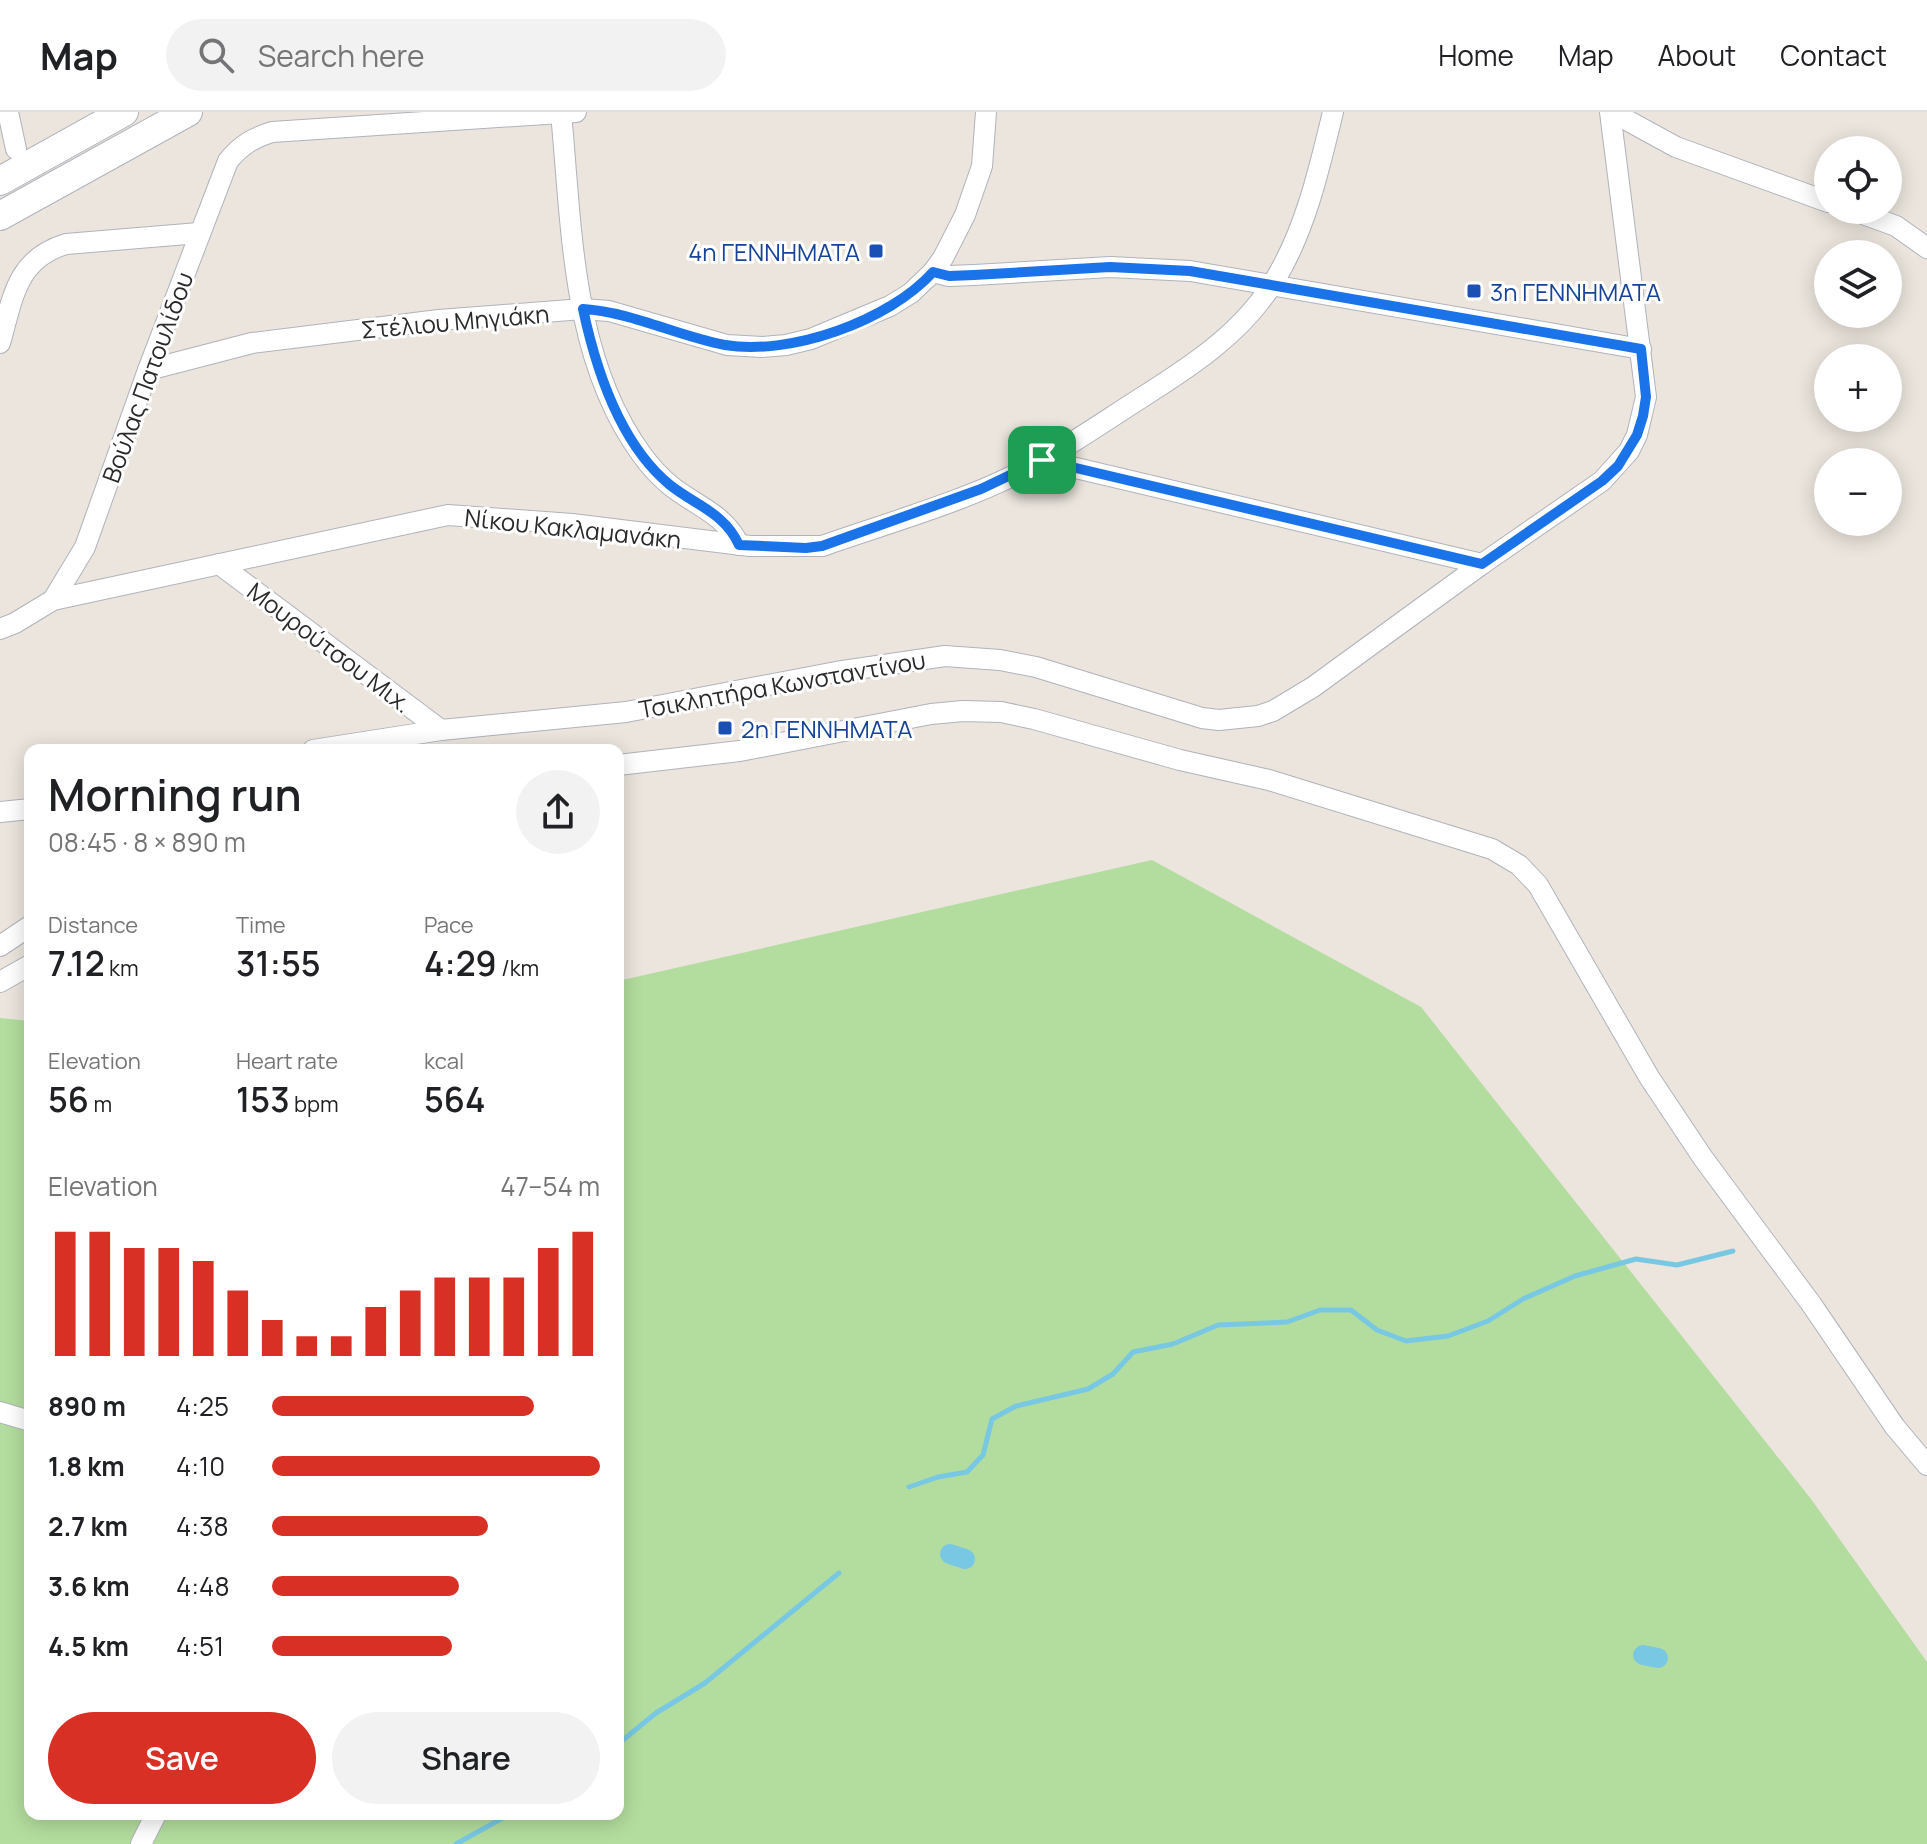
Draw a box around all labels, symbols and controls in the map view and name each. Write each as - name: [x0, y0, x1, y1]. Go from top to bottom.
- search box: [166, 19, 726, 91]
- text: Map: [40, 29, 118, 81]
- icon: search: [194, 33, 238, 77]
- text: Search here: [258, 35, 425, 76]
- text: Home: [1438, 36, 1514, 74]
- text: Map: [1558, 36, 1614, 74]
- text: About: [1658, 36, 1736, 74]
- text: Contact: [1780, 36, 1887, 74]
- map controls: [1814, 136, 1902, 536]
- button: locate: [1814, 136, 1902, 224]
- place label: 4η ΓΕΝΝΗΜΑΤΑ: [688, 235, 860, 268]
- button: layers: [1814, 240, 1902, 328]
- marker: 4η ΓΕΝΝΗΜΑΤΑ: [867, 242, 885, 260]
- street label: Βούλας Πατουλίδου: [94, 267, 200, 487]
- place label: 3η ΓΕΝΝΗΜΑΤΑ: [1490, 275, 1661, 308]
- marker: 3η ΓΕΝΝΗΜΑΤΑ: [1465, 282, 1483, 300]
- street label: Στέλιου Μηγιάκη: [359, 296, 551, 346]
- button: +: [1814, 344, 1902, 432]
- pin: [1008, 426, 1076, 494]
- icon: arrive: [1020, 438, 1064, 482]
- button: −: [1814, 448, 1902, 536]
- street label: Νίκου Κακλαμανάκη: [463, 500, 683, 556]
- street label: Μουρούτσου Μιχ.: [241, 574, 419, 720]
- street label: Τσικλητήρα Κωνσταντίνου: [636, 643, 928, 725]
- place label: 2η ΓΕΝΝΗΜΑΤΑ: [741, 712, 912, 745]
- marker: 2η ΓΕΝΝΗΜΑΤΑ: [716, 719, 734, 737]
- text: Morning run: [48, 764, 302, 824]
- button: share: [516, 770, 600, 854]
- text: 08:45 · 8 × 890 m: [48, 824, 246, 860]
- text: Distance: [48, 910, 138, 940]
- text: Time: [236, 910, 286, 940]
- text: Pace: [424, 910, 474, 940]
- text: 7.12: [48, 940, 105, 986]
- text: 31:55: [236, 940, 321, 986]
- text: 4:29: [424, 940, 497, 986]
- text: km: [105, 953, 139, 983]
- text: /km: [497, 953, 539, 983]
- text: Elevation: [48, 1046, 141, 1076]
- text: Heart rate: [236, 1046, 338, 1076]
- text: kcal: [424, 1046, 464, 1076]
- text: 56: [48, 1076, 89, 1122]
- text: 153: [236, 1076, 290, 1122]
- text: 564: [424, 1076, 485, 1122]
- text: m: [89, 1089, 112, 1119]
- text: bpm: [290, 1089, 339, 1119]
- text: Elevation: [48, 1168, 158, 1204]
- text: 47–54 m: [500, 1168, 600, 1204]
- text: 890 m: [48, 1388, 126, 1424]
- text: 4:25: [176, 1388, 229, 1424]
- text: 1.8 km: [48, 1448, 125, 1484]
- text: 4:10: [176, 1448, 225, 1484]
- text: 2.7 km: [48, 1508, 128, 1544]
- text: 4:38: [176, 1508, 229, 1544]
- text: 3.6 km: [48, 1568, 130, 1604]
- text: 4:48: [176, 1568, 230, 1604]
- text: 4.5 km: [48, 1628, 129, 1664]
- text: 4:51: [176, 1628, 224, 1664]
- button: Save: [48, 1712, 316, 1804]
- button: Share: [332, 1712, 600, 1804]

